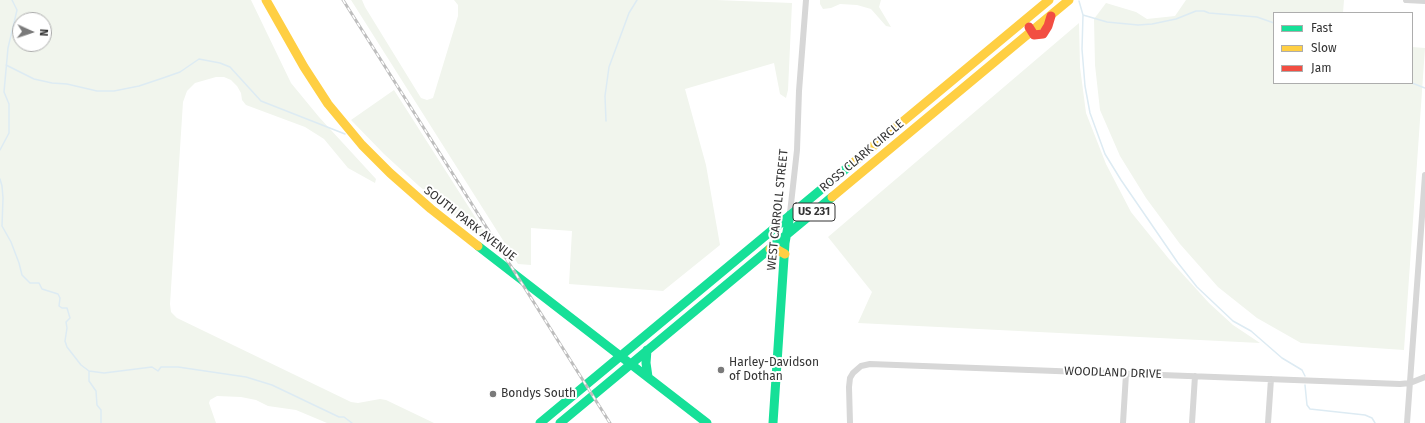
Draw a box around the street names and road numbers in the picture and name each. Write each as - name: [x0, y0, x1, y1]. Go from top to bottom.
- street label: ROSS CLARK CIRCLE: [817, 117, 907, 195]
- street label: WEST CARROLL STREET: [764, 149, 792, 271]
- street label: SOUTH PARK AVENUE: [421, 183, 519, 265]
- road number: US 231: [793, 203, 835, 221]
- street label: WOODLAND DRIVE: [1064, 364, 1162, 382]

